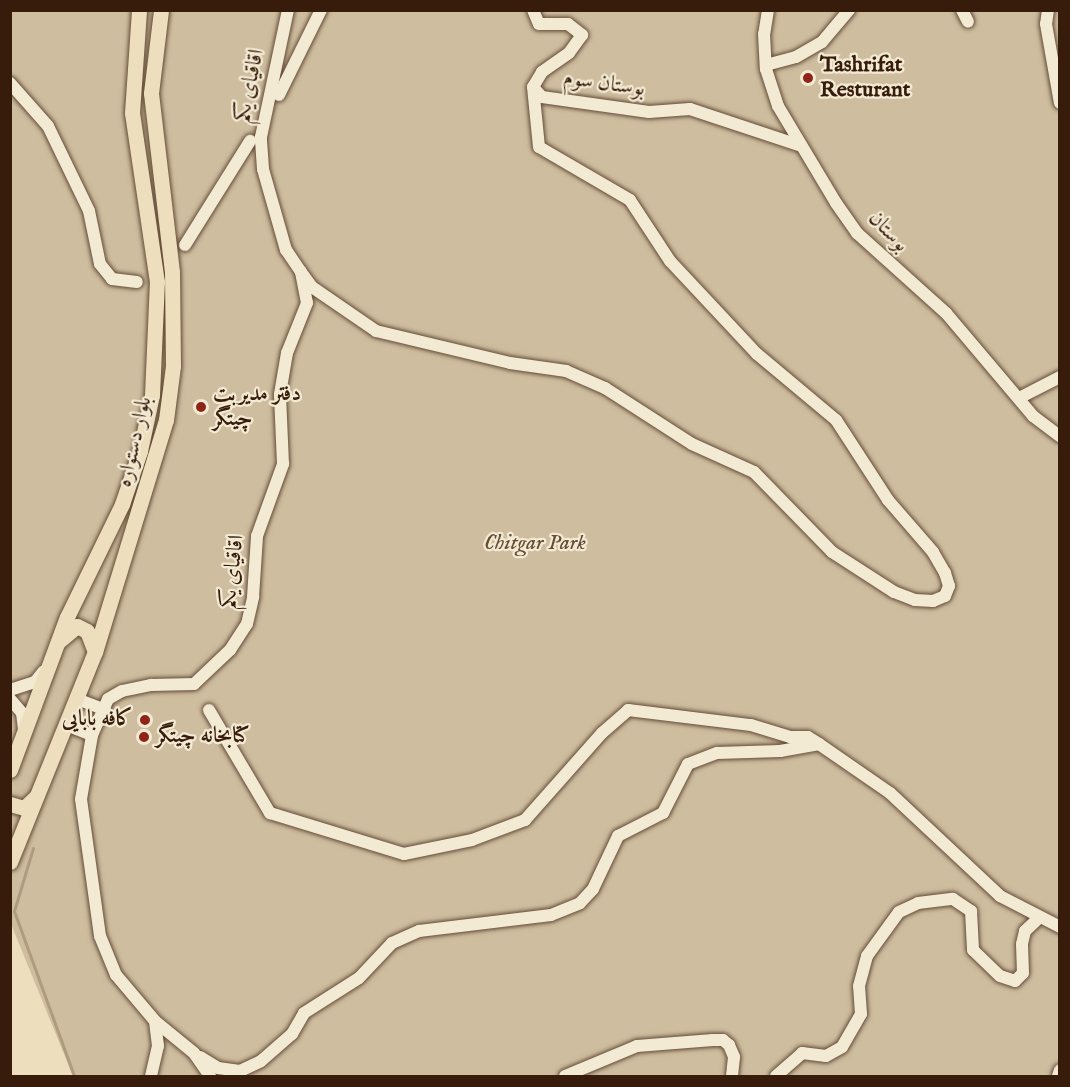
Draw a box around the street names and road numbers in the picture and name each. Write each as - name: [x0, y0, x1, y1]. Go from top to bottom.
- street label: اقاقیای یکم: [229, 47, 271, 125]
- street label: بوستان سوم: [562, 65, 646, 103]
- street label: بوستان: [862, 206, 914, 258]
- street label: بلوار دستواره: [112, 394, 158, 490]
- street label: اقاقیای یکم: [215, 534, 251, 610]

